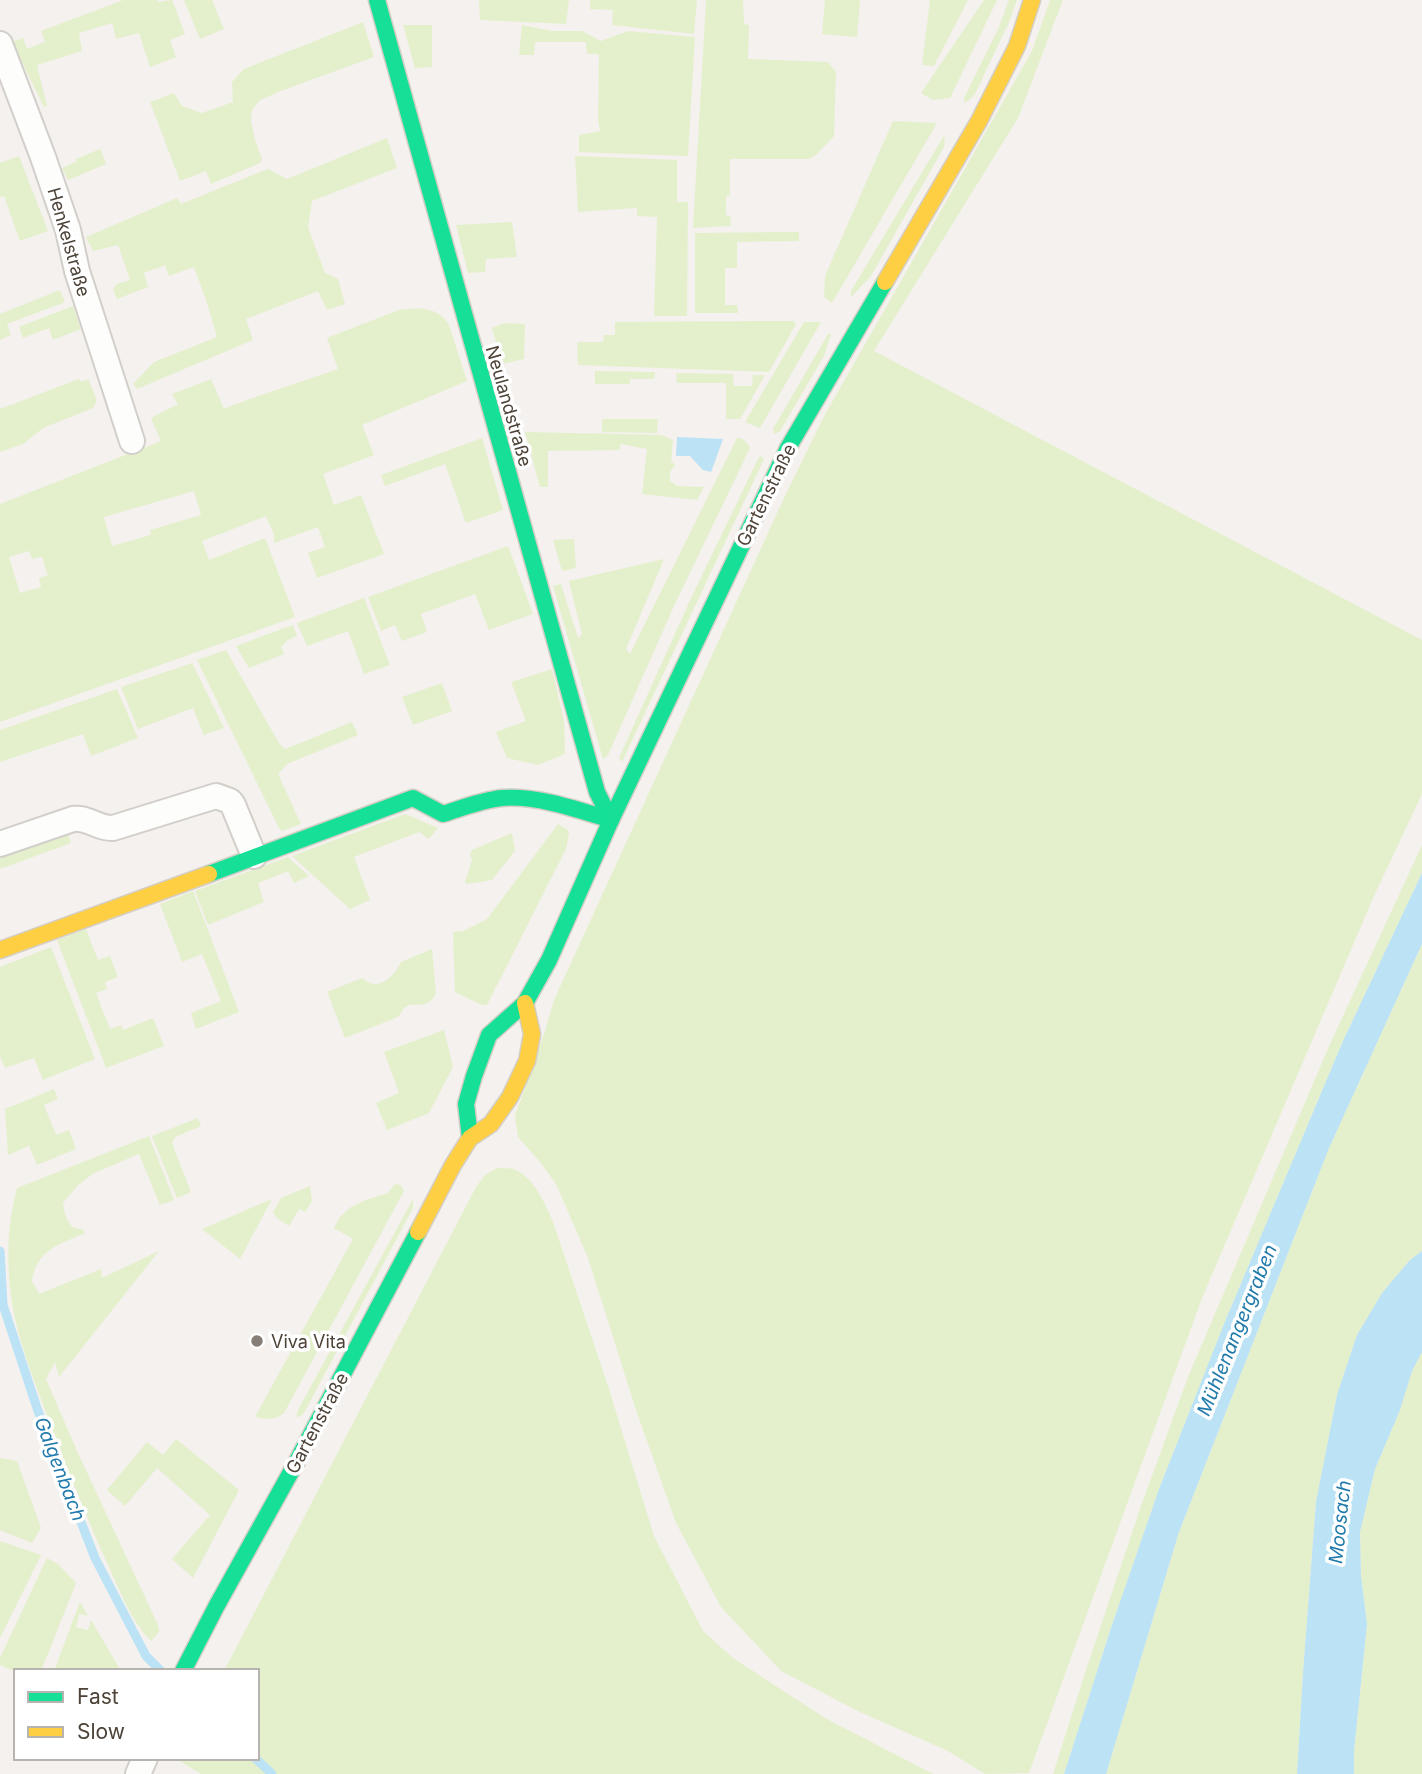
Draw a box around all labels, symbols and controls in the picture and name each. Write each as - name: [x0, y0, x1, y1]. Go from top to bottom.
- street label: Henkelstraße: [43, 185, 95, 299]
- street label: Neulandstraße: [482, 343, 536, 469]
- street label: Gartenstraße: [732, 440, 800, 550]
- water label: Mühlenangergraben: [1192, 1241, 1282, 1419]
- place label: Viva Vita: [271, 1331, 346, 1352]
- marker: Viva Vita: [249, 1333, 265, 1349]
- street label: Gartenstraße: [282, 1369, 352, 1477]
- water label: Galgenbach: [30, 1414, 90, 1524]
- water label: Moosach: [1324, 1479, 1356, 1565]
- legend: [14, 1669, 259, 1760]
- text: Fast: [77, 1684, 119, 1709]
- text: Slow: [77, 1719, 125, 1744]

